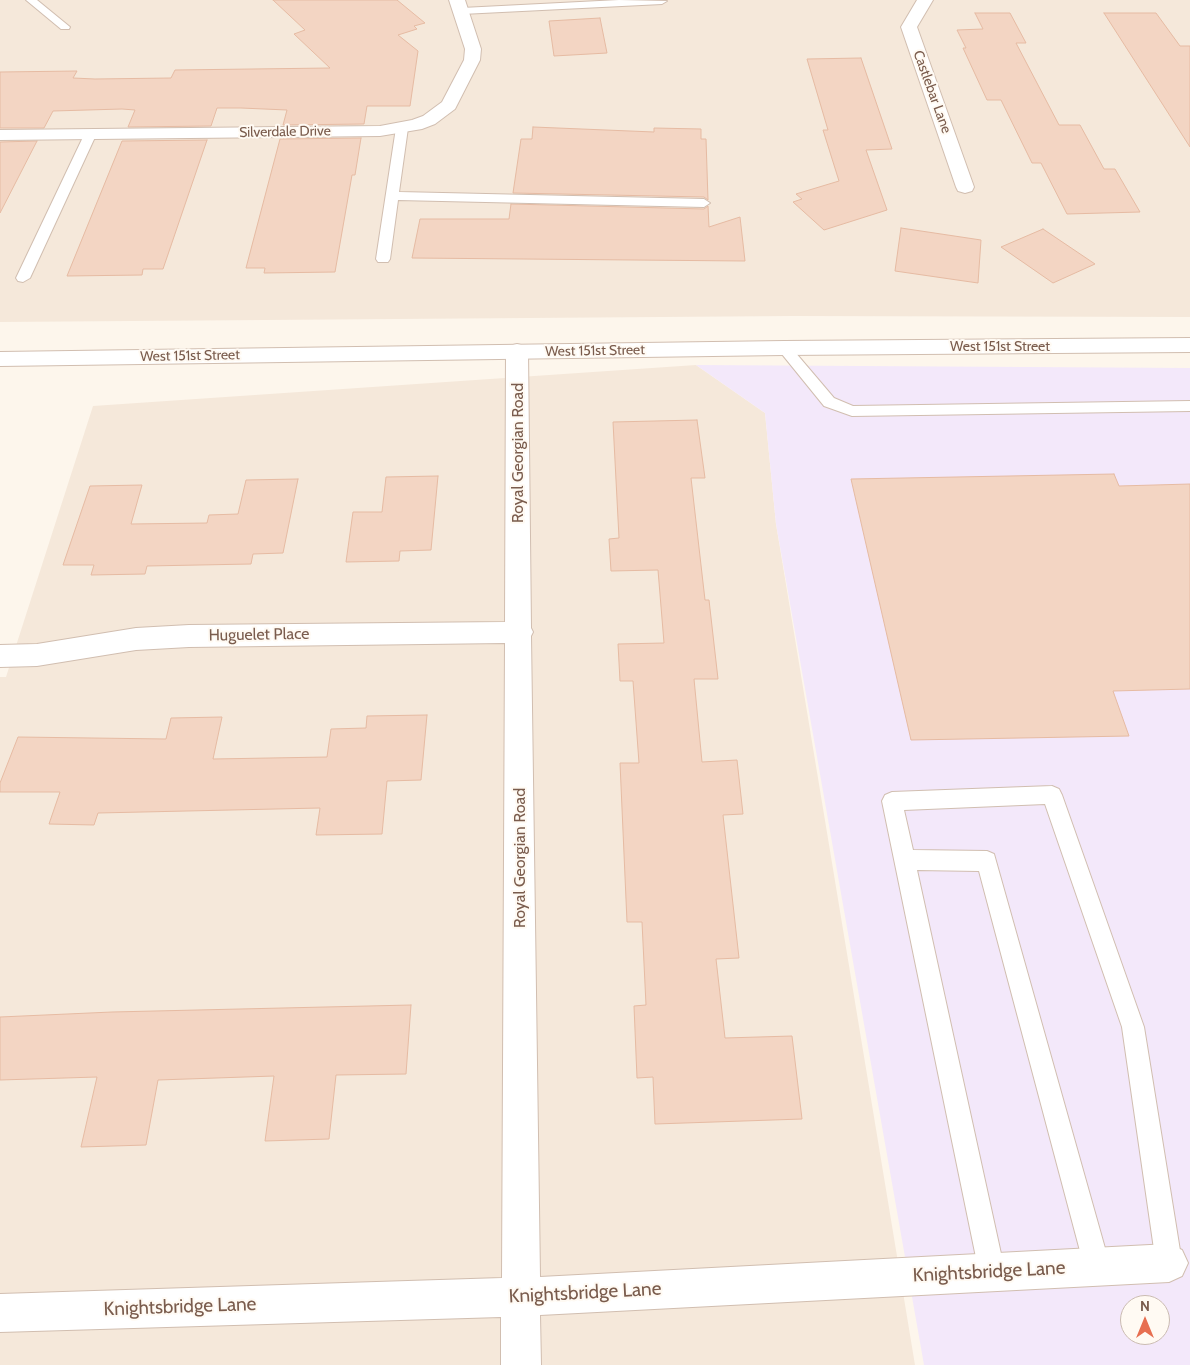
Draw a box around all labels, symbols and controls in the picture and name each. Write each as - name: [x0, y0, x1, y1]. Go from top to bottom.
- street label: Castlebar Lane: [909, 48, 955, 136]
- street label: Silverdale Drive: [239, 123, 331, 141]
- street label: West 151st Street: [950, 339, 1050, 355]
- street label: West 151st Street: [545, 342, 645, 360]
- street label: West 151st Street: [140, 347, 240, 365]
- street label: Royal Georgian Road: [508, 383, 528, 523]
- street label: Huguelet Place: [208, 625, 310, 645]
- street label: Royal Georgian Road: [510, 788, 530, 928]
- street label: Knightsbridge Lane: [912, 1257, 1066, 1287]
- street label: Knightsbridge Lane: [508, 1278, 662, 1308]
- street label: Knightsbridge Lane: [103, 1293, 257, 1321]
- north arrow: [1120, 1295, 1170, 1345]
- text: N: [1140, 1297, 1150, 1315]

